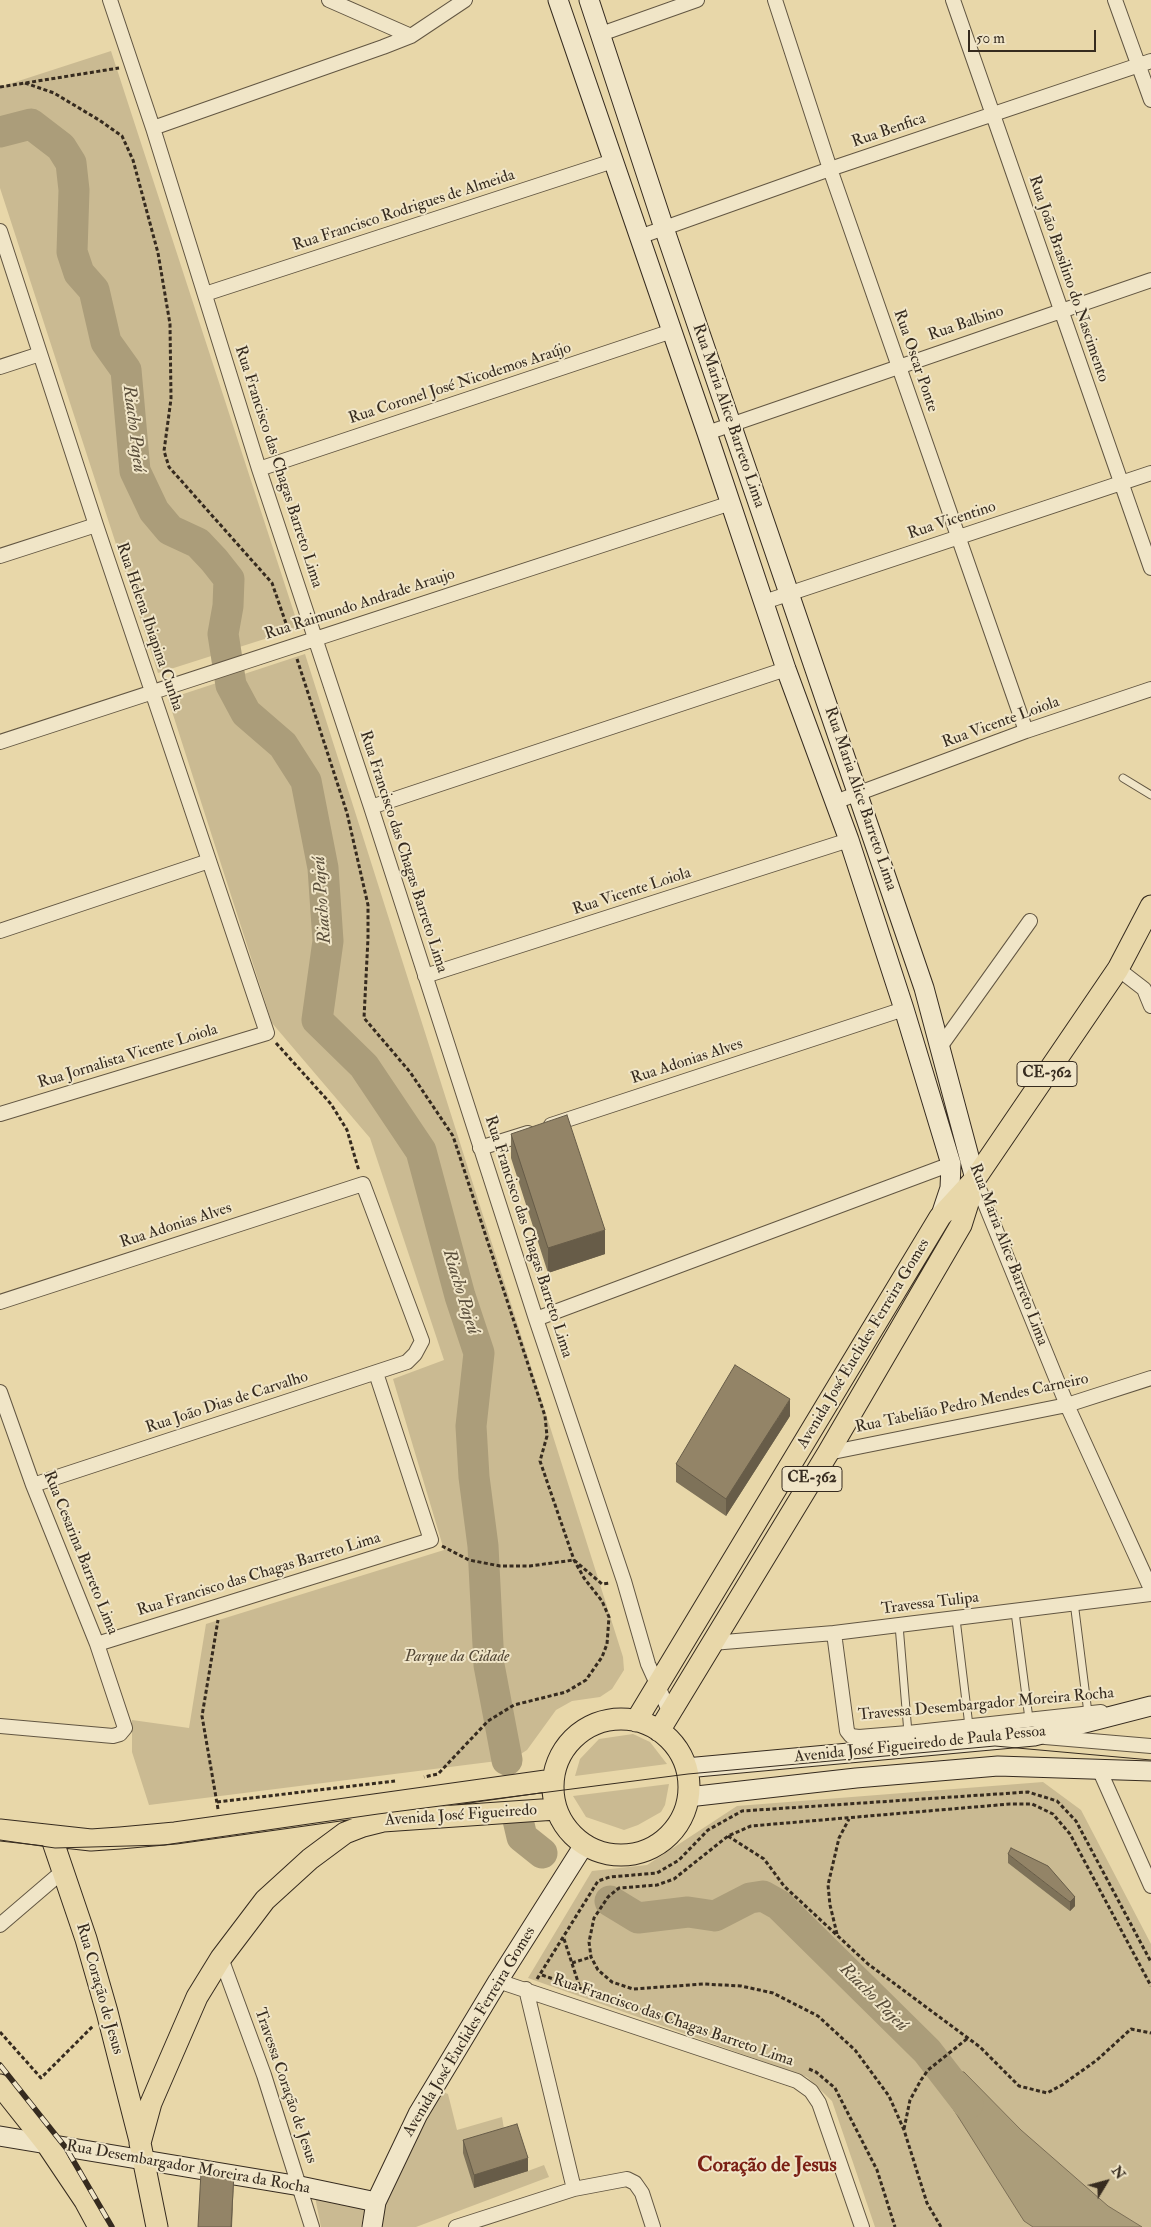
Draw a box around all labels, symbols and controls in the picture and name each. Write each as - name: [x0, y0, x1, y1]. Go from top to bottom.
- scale bar: [971, 20, 1098, 52]
- text: 50 m: [976, 29, 1005, 48]
- street label: Rua Benfica: [850, 109, 928, 153]
- street label: Rua Francisco Rodrigues de Almeida: [291, 166, 517, 256]
- street label: Rua João Brasilino do Nascimento: [1024, 173, 1112, 385]
- street label: Rua Balbino: [926, 302, 1006, 346]
- street label: Rua Oscar Ponte: [889, 307, 941, 415]
- street label: Rua Maria Alice Barreto Lima: [687, 322, 769, 510]
- street label: Rua Coronel José Nicodemos Araújo: [346, 339, 574, 429]
- street label: Rua Francisco das Chagas Barreto Lima: [230, 343, 326, 591]
- water label: Riacho Pajeú: [117, 384, 149, 474]
- street label: Rua Vicentino: [905, 498, 999, 544]
- street label: Rua Helena Ibiapina Cunha: [111, 540, 187, 714]
- street label: Rua Raimundo Andrade Araujo: [263, 565, 457, 645]
- street label: Rua Vicente Loiola: [940, 693, 1062, 753]
- street label: Rua Maria Alice Barreto Lima: [819, 705, 901, 893]
- street label: Rua Francisco das Chagas Barreto Lima: [355, 728, 451, 976]
- water label: Riacho Pajeú: [309, 855, 337, 945]
- street label: Rua Vicente Loiola: [570, 864, 694, 920]
- street label: Rua Jornalista Vicente Loiola: [36, 1020, 220, 1094]
- street label: Rua Adonias Alves: [629, 1035, 745, 1089]
- road number: CE-362: [1017, 1062, 1077, 1086]
- street label: Rua Francisco das Chagas Barreto Lima: [480, 1113, 576, 1361]
- street label: Rua Maria Alice Barreto Lima: [964, 1161, 1052, 1349]
- street label: Rua Adonias Alves: [118, 1199, 234, 1253]
- street label: Avenida José Euclides Ferreira Gomes: [794, 1236, 934, 1452]
- water label: Riacho Pajeú: [437, 1247, 483, 1337]
- street label: Rua João Dias de Carvalho: [143, 1368, 311, 1438]
- street label: Rua Tabelião Pedro Mendes Carneiro: [854, 1370, 1090, 1438]
- road number: CE-362: [782, 1466, 842, 1492]
- street label: Rua Cesarina Barreto Lima: [38, 1468, 122, 1638]
- street label: Rua Francisco das Chagas Barreto Lima: [135, 1529, 383, 1621]
- street label: Travessa Tulipa: [880, 1588, 980, 1620]
- park label: Parque da Cidade: [405, 1648, 509, 1668]
- street label: Travessa Desembargador Moreira Rocha: [857, 1684, 1115, 1726]
- street label: Avenida José Figueiredo de Paula Pessoa: [793, 1722, 1047, 1768]
- street label: Avenida José Figueiredo: [384, 1801, 538, 1831]
- street label: Rua Coração de Jesus: [71, 1921, 127, 2057]
- street label: Avenida José Euclides Ferreira Gomes: [400, 1924, 540, 2140]
- water label: Riacho Pajeú: [834, 1959, 912, 2037]
- street label: Rua Francisco das Chagas Barreto Lima: [550, 1971, 796, 2071]
- street label: Travessa Coração de Jesus: [249, 2006, 321, 2166]
- street label: Rua Desembargador Moreira da Rocha: [65, 2137, 311, 2199]
- district label: Coração de Jesus: [697, 2153, 837, 2179]
- north arrow: [1081, 2157, 1131, 2207]
- text: N: [1108, 2163, 1129, 2183]

